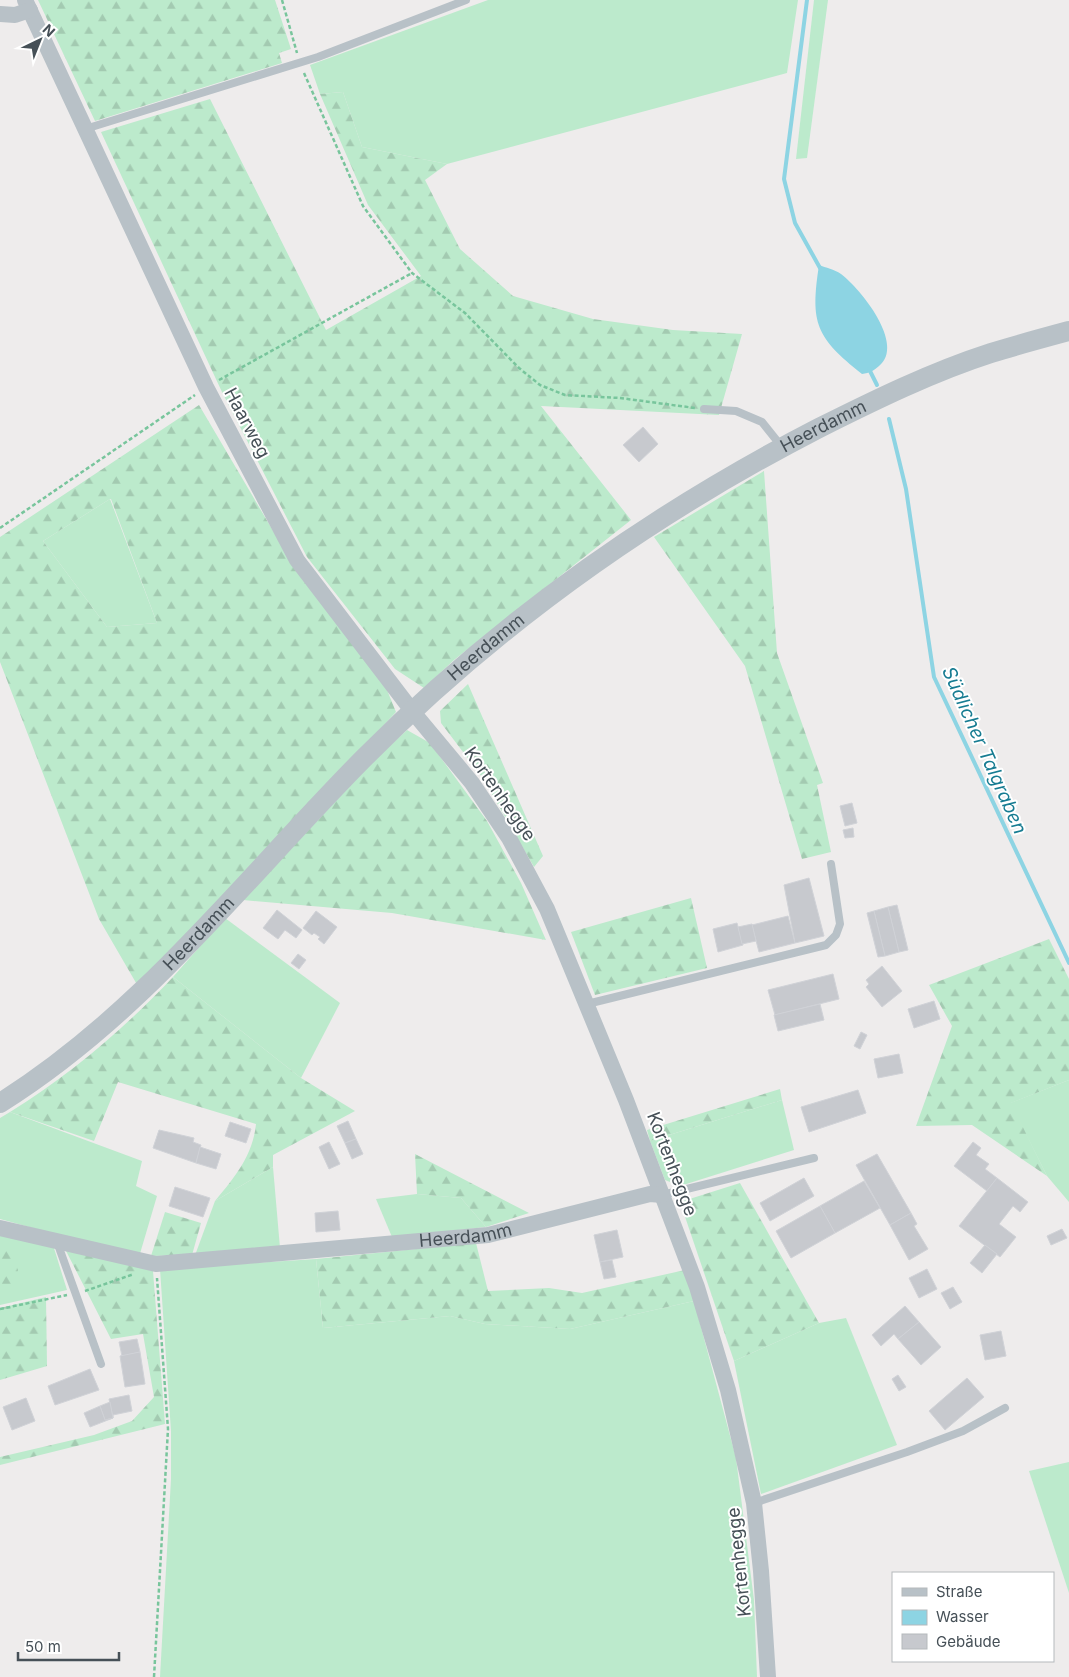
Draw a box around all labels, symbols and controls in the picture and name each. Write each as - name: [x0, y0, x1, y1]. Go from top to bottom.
- north arrow: [15, 15, 65, 65]
- text: N: [40, 20, 59, 40]
- street label: Haarweg: [220, 384, 275, 461]
- street label: Heerdamm: [777, 395, 870, 456]
- street label: Heerdamm: [443, 609, 528, 685]
- water label: Südlicher Talgraben: [937, 663, 1032, 837]
- street label: Kortenhegge: [460, 743, 540, 845]
- street label: Heerdamm: [159, 892, 239, 974]
- street label: Kortenhegge: [643, 1109, 702, 1219]
- street label: Heerdamm: [418, 1218, 514, 1251]
- street label: Kortenhegge: [722, 1506, 755, 1618]
- legend: [892, 1572, 1054, 1662]
- text: Straße: [936, 1582, 983, 1601]
- text: Wasser: [936, 1607, 989, 1626]
- scale bar: [18, 1630, 119, 1662]
- text: Gebäude: [936, 1632, 1001, 1651]
- text: 50 m: [25, 1637, 61, 1656]

